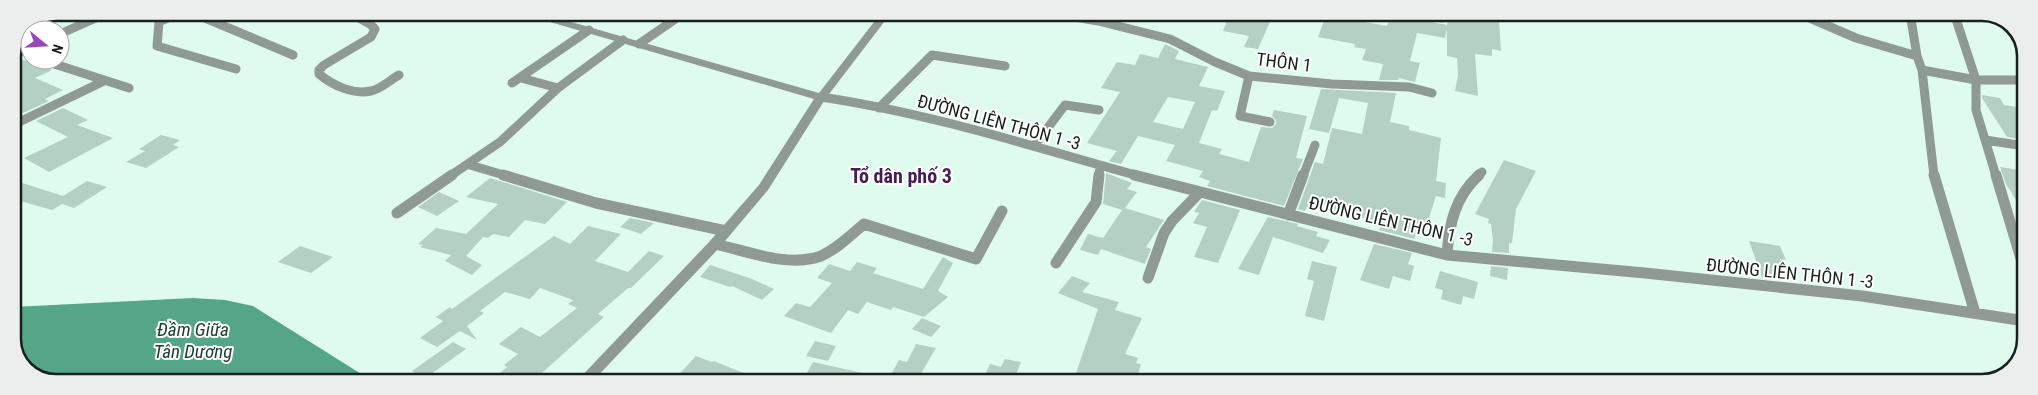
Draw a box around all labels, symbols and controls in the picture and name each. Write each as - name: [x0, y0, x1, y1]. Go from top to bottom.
- north arrow: [20, 20, 70, 70]
- text: N: [48, 42, 66, 56]
- street label: THÔN 1: [1255, 48, 1313, 76]
- street label: ĐƯỜNG LIÊN THÔN 1 -3: [915, 90, 1083, 154]
- district label: Tổ dân phố 3: [850, 164, 952, 188]
- street label: ĐƯỜNG LIÊN THÔN 1 -3: [1307, 192, 1475, 250]
- street label: ĐƯỜNG LIÊN THÔN 1 -3: [1705, 254, 1875, 292]
- water label: Đầm Giữa Tân Dương: [154, 318, 232, 363]

